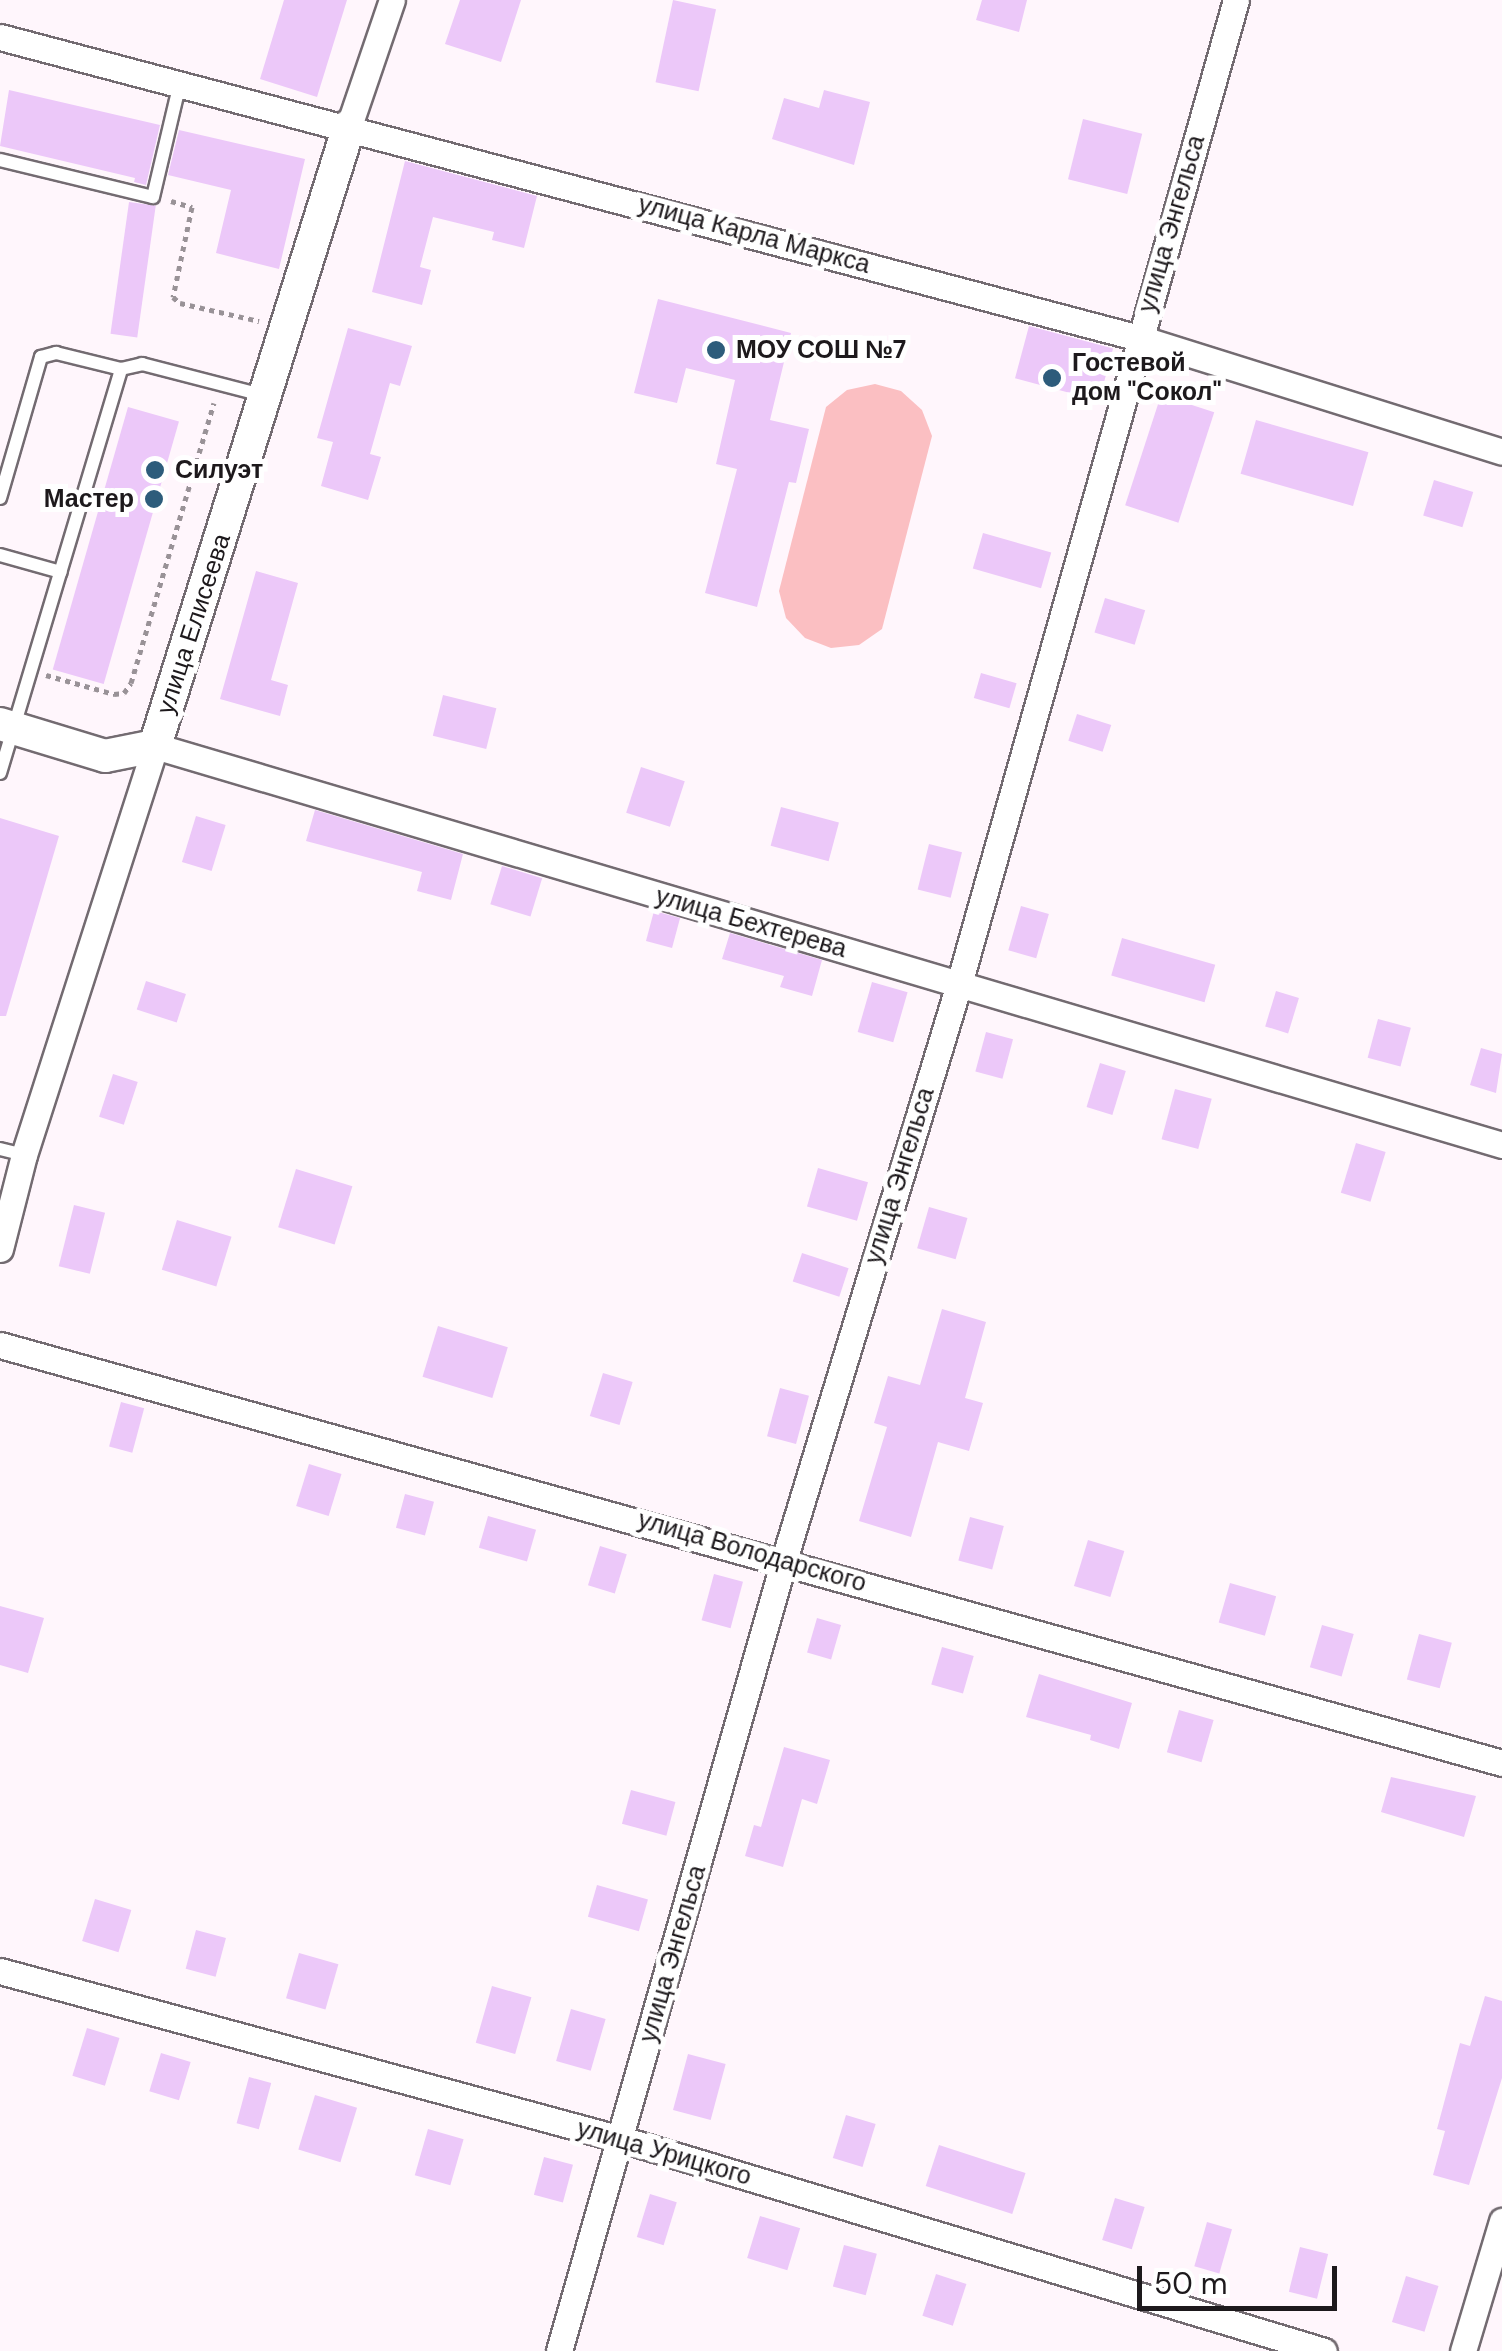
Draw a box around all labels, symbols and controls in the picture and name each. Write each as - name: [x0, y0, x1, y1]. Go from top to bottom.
- street label: улица Энгельса: [1132, 132, 1212, 316]
- street label: улица Карла Маркса: [635, 190, 873, 280]
- place label: МОУ СОШ №7: [736, 335, 906, 365]
- marker: МОУ СОШ №7: [705, 339, 727, 361]
- place label: Гостевой дом "Сокол": [1072, 349, 1222, 408]
- marker: Гостевой дом "Сокол": [1041, 367, 1063, 389]
- place label: Силуэт: [175, 455, 263, 485]
- marker: Силуэт: [144, 459, 166, 481]
- place label: Мастер: [44, 484, 134, 514]
- marker: Мастер: [143, 488, 165, 510]
- street label: улица Елисеева: [151, 530, 237, 718]
- street label: улица Бехтерева: [652, 881, 850, 965]
- street label: улица Энгельса: [859, 1084, 941, 1268]
- street label: улица Володарского: [634, 1505, 870, 1599]
- street label: улица Энгельса: [633, 1862, 713, 2046]
- street label: улица Урицкого: [573, 2114, 755, 2192]
- scale bar: [1142, 2246, 1342, 2308]
- text: 50 m: [1154, 2264, 1228, 2303]

